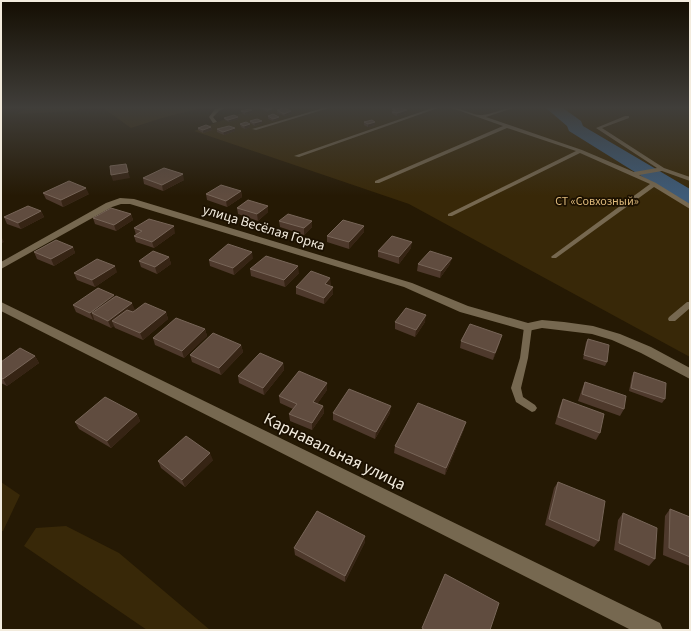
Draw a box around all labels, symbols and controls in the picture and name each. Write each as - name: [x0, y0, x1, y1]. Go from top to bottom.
- park label: СТ «Совхозный»: [555, 193, 639, 210]
- street label: улица Весёлая Горка: [200, 200, 327, 256]
- street label: Карнавальная улица: [259, 407, 410, 497]

